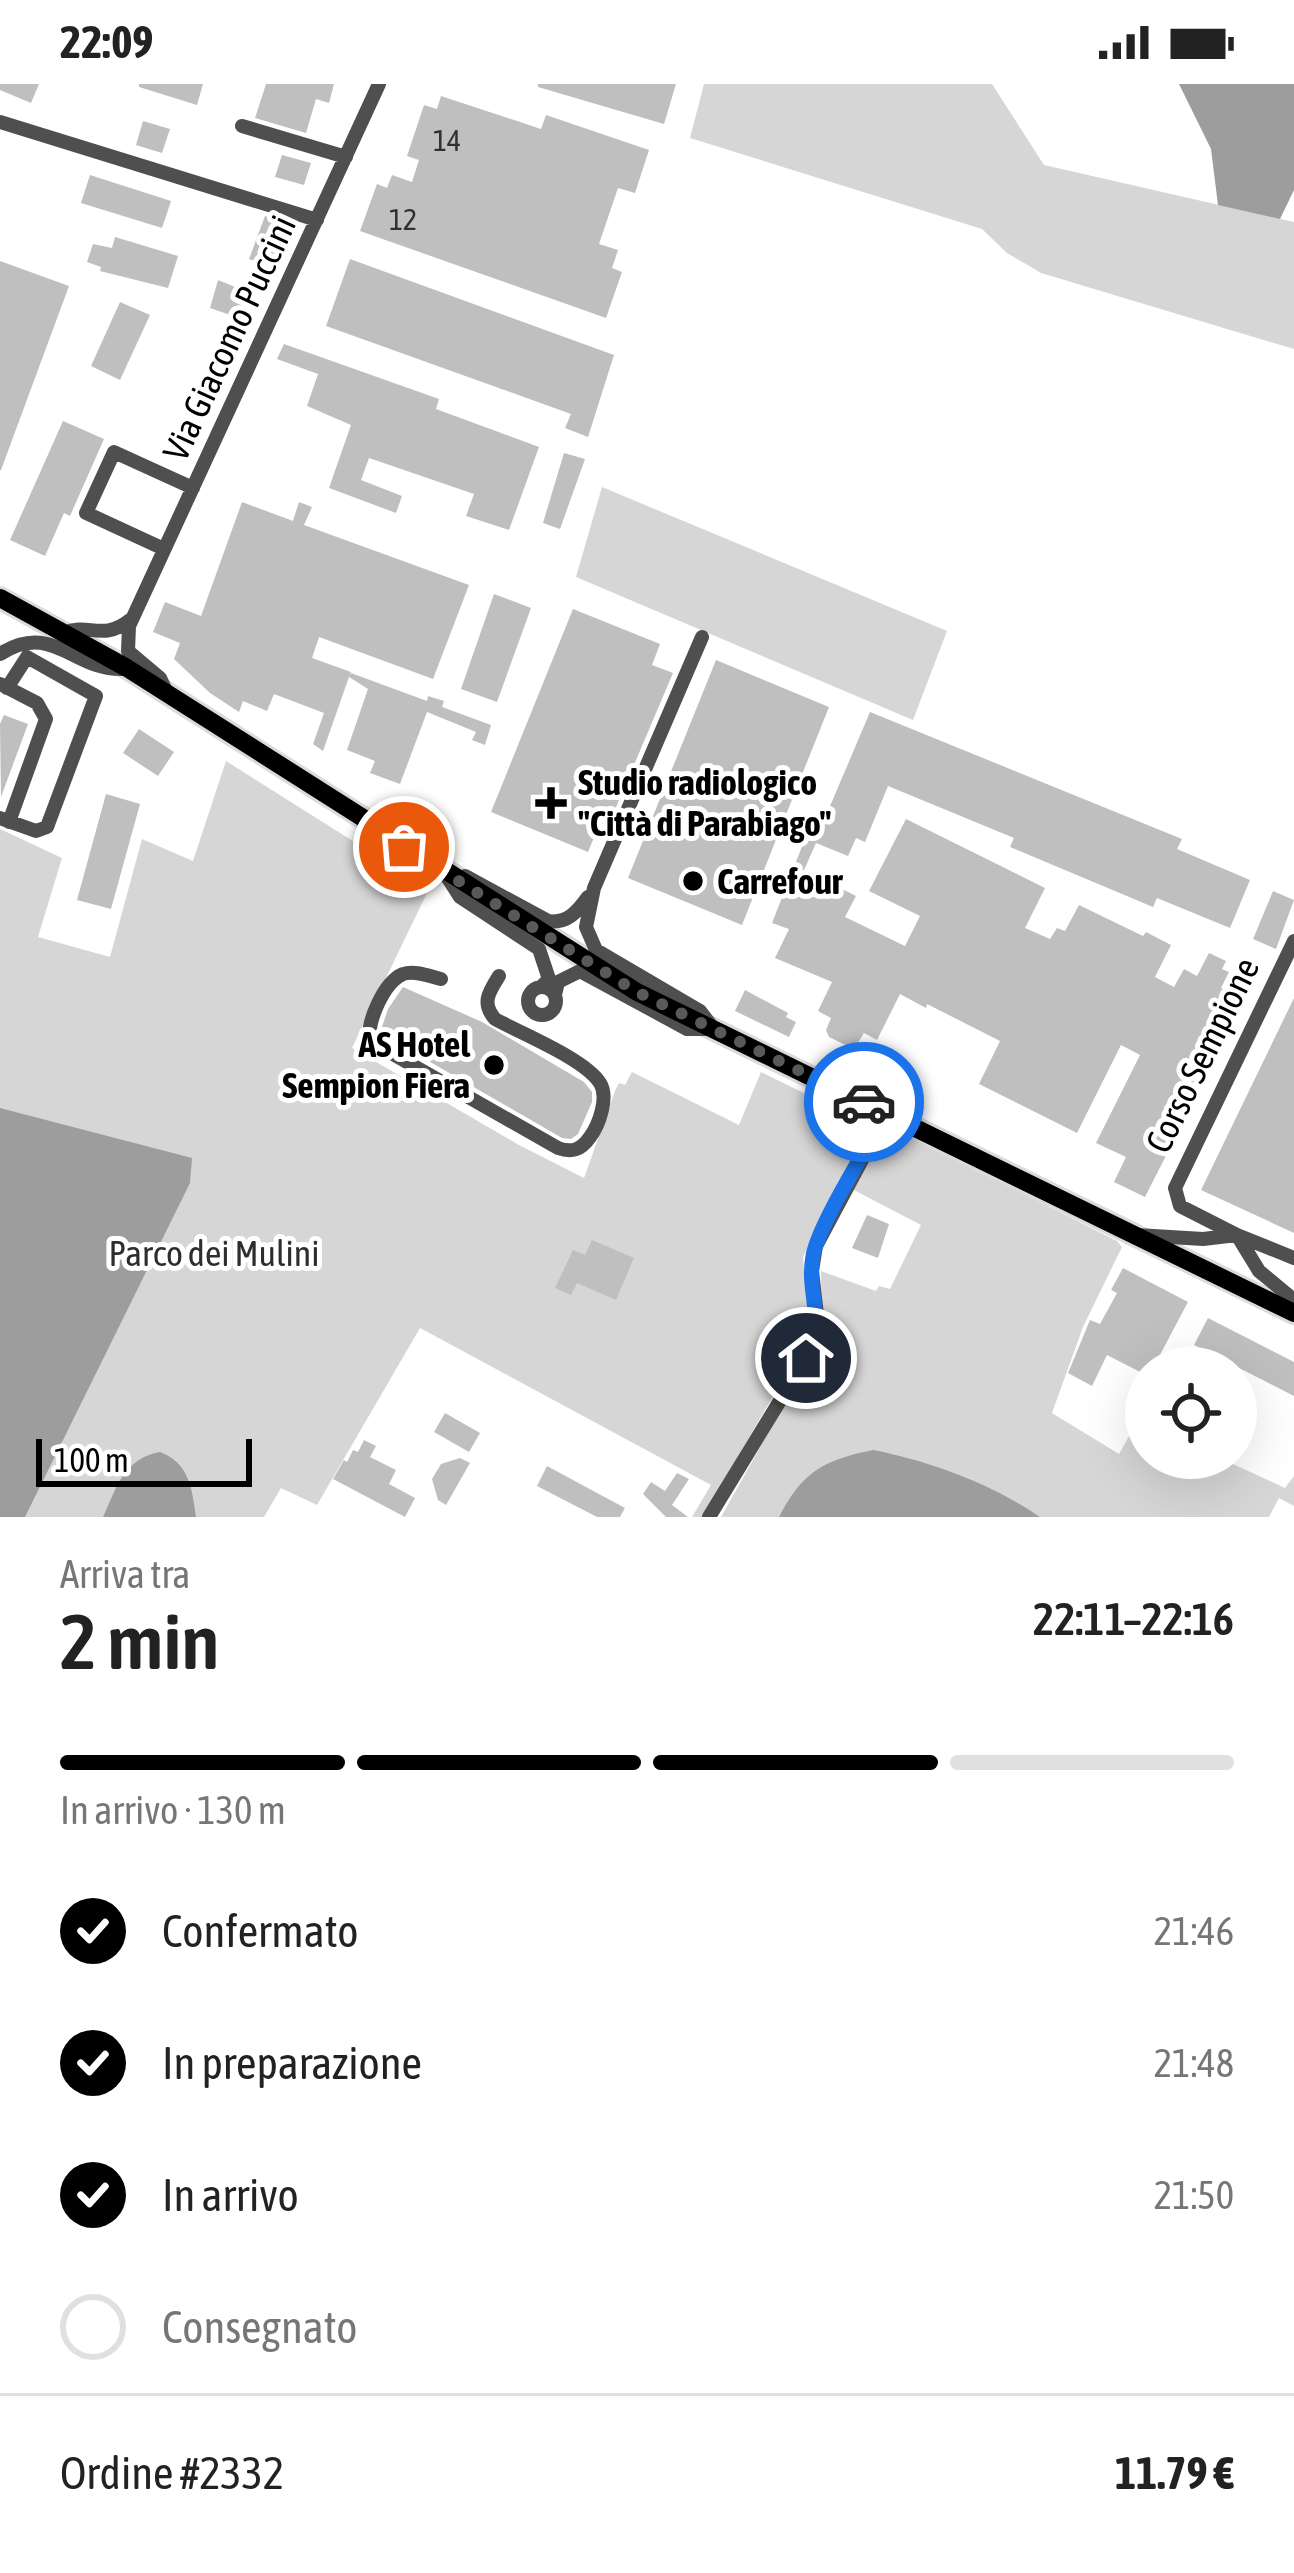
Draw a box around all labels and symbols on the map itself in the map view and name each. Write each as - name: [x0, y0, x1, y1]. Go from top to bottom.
- house number: 14: [433, 123, 461, 157]
- house number: 12: [389, 202, 417, 236]
- street label: Via Giacomo Puccini: [154, 209, 304, 467]
- place label: Studio radiologico "Città di Parabiago": [578, 761, 832, 844]
- marker: Studio radiologico "Città di Parabiago": [535, 787, 567, 819]
- pin: [353, 796, 455, 898]
- place label: Carrefour: [717, 860, 844, 902]
- marker: Carrefour: [680, 868, 706, 894]
- street label: Corso Sempione: [1137, 951, 1267, 1159]
- place label: AS Hotel Sempion Fiera: [282, 1023, 470, 1106]
- courier: [804, 1042, 924, 1162]
- marker: AS Hotel Sempion Fiera: [481, 1052, 507, 1078]
- park label: Parco dei Mulini: [108, 1232, 320, 1274]
- pin: [755, 1307, 857, 1409]
- scale bar: [36, 1433, 252, 1486]

